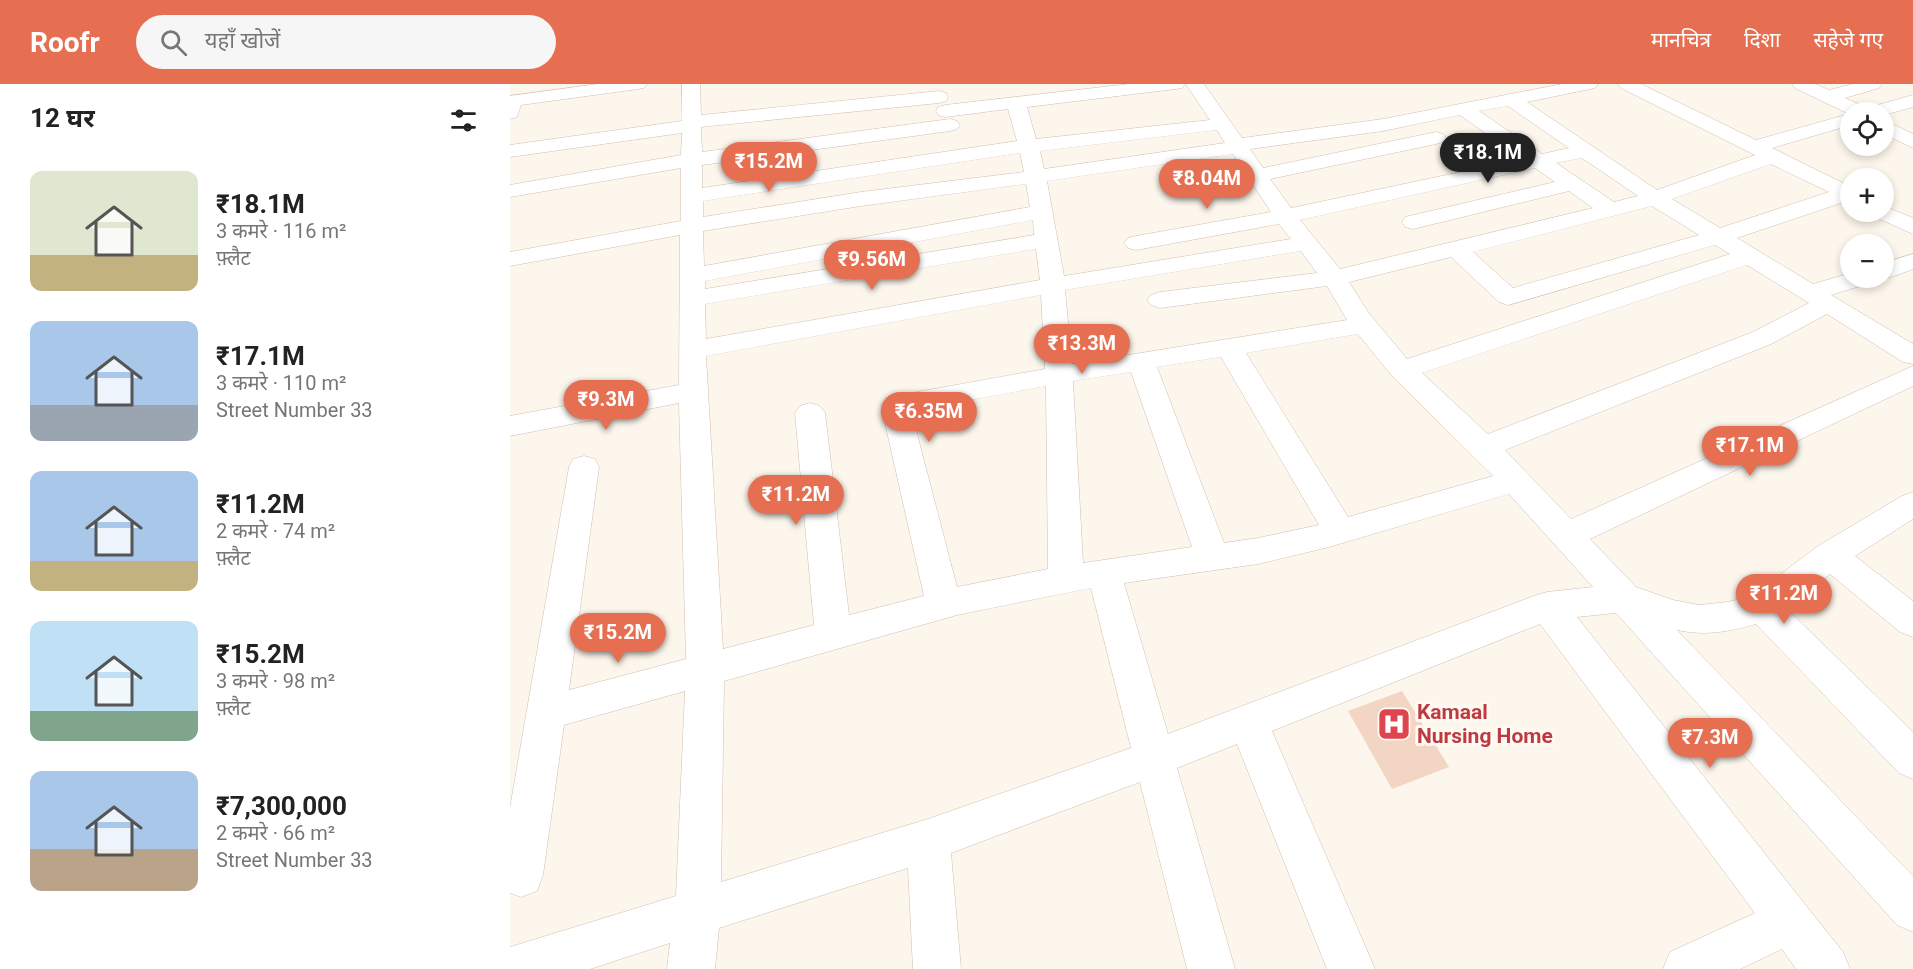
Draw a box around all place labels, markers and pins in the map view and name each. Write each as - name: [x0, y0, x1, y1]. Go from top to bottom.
- pin: ₹18.1M: [1439, 133, 1537, 184]
- pin: ₹15.2M: [720, 142, 818, 193]
- pin: ₹8.04M: [1158, 159, 1256, 210]
- pin: ₹9.56M: [823, 240, 921, 291]
- pin: ₹13.3M: [1033, 324, 1131, 375]
- pin: ₹9.3M: [564, 380, 648, 431]
- pin: ₹6.35M: [880, 392, 978, 443]
- pin: ₹17.1M: [1701, 426, 1799, 477]
- pin: ₹11.2M: [747, 475, 845, 526]
- pin: ₹11.2M: [1735, 574, 1833, 625]
- pin: ₹15.2M: [569, 613, 667, 664]
- place label: Kamaal Nursing Home: [1417, 700, 1553, 748]
- hospital icon: Kamaal Nursing Home: [1376, 706, 1412, 742]
- pin: ₹7.3M: [1668, 718, 1752, 769]

